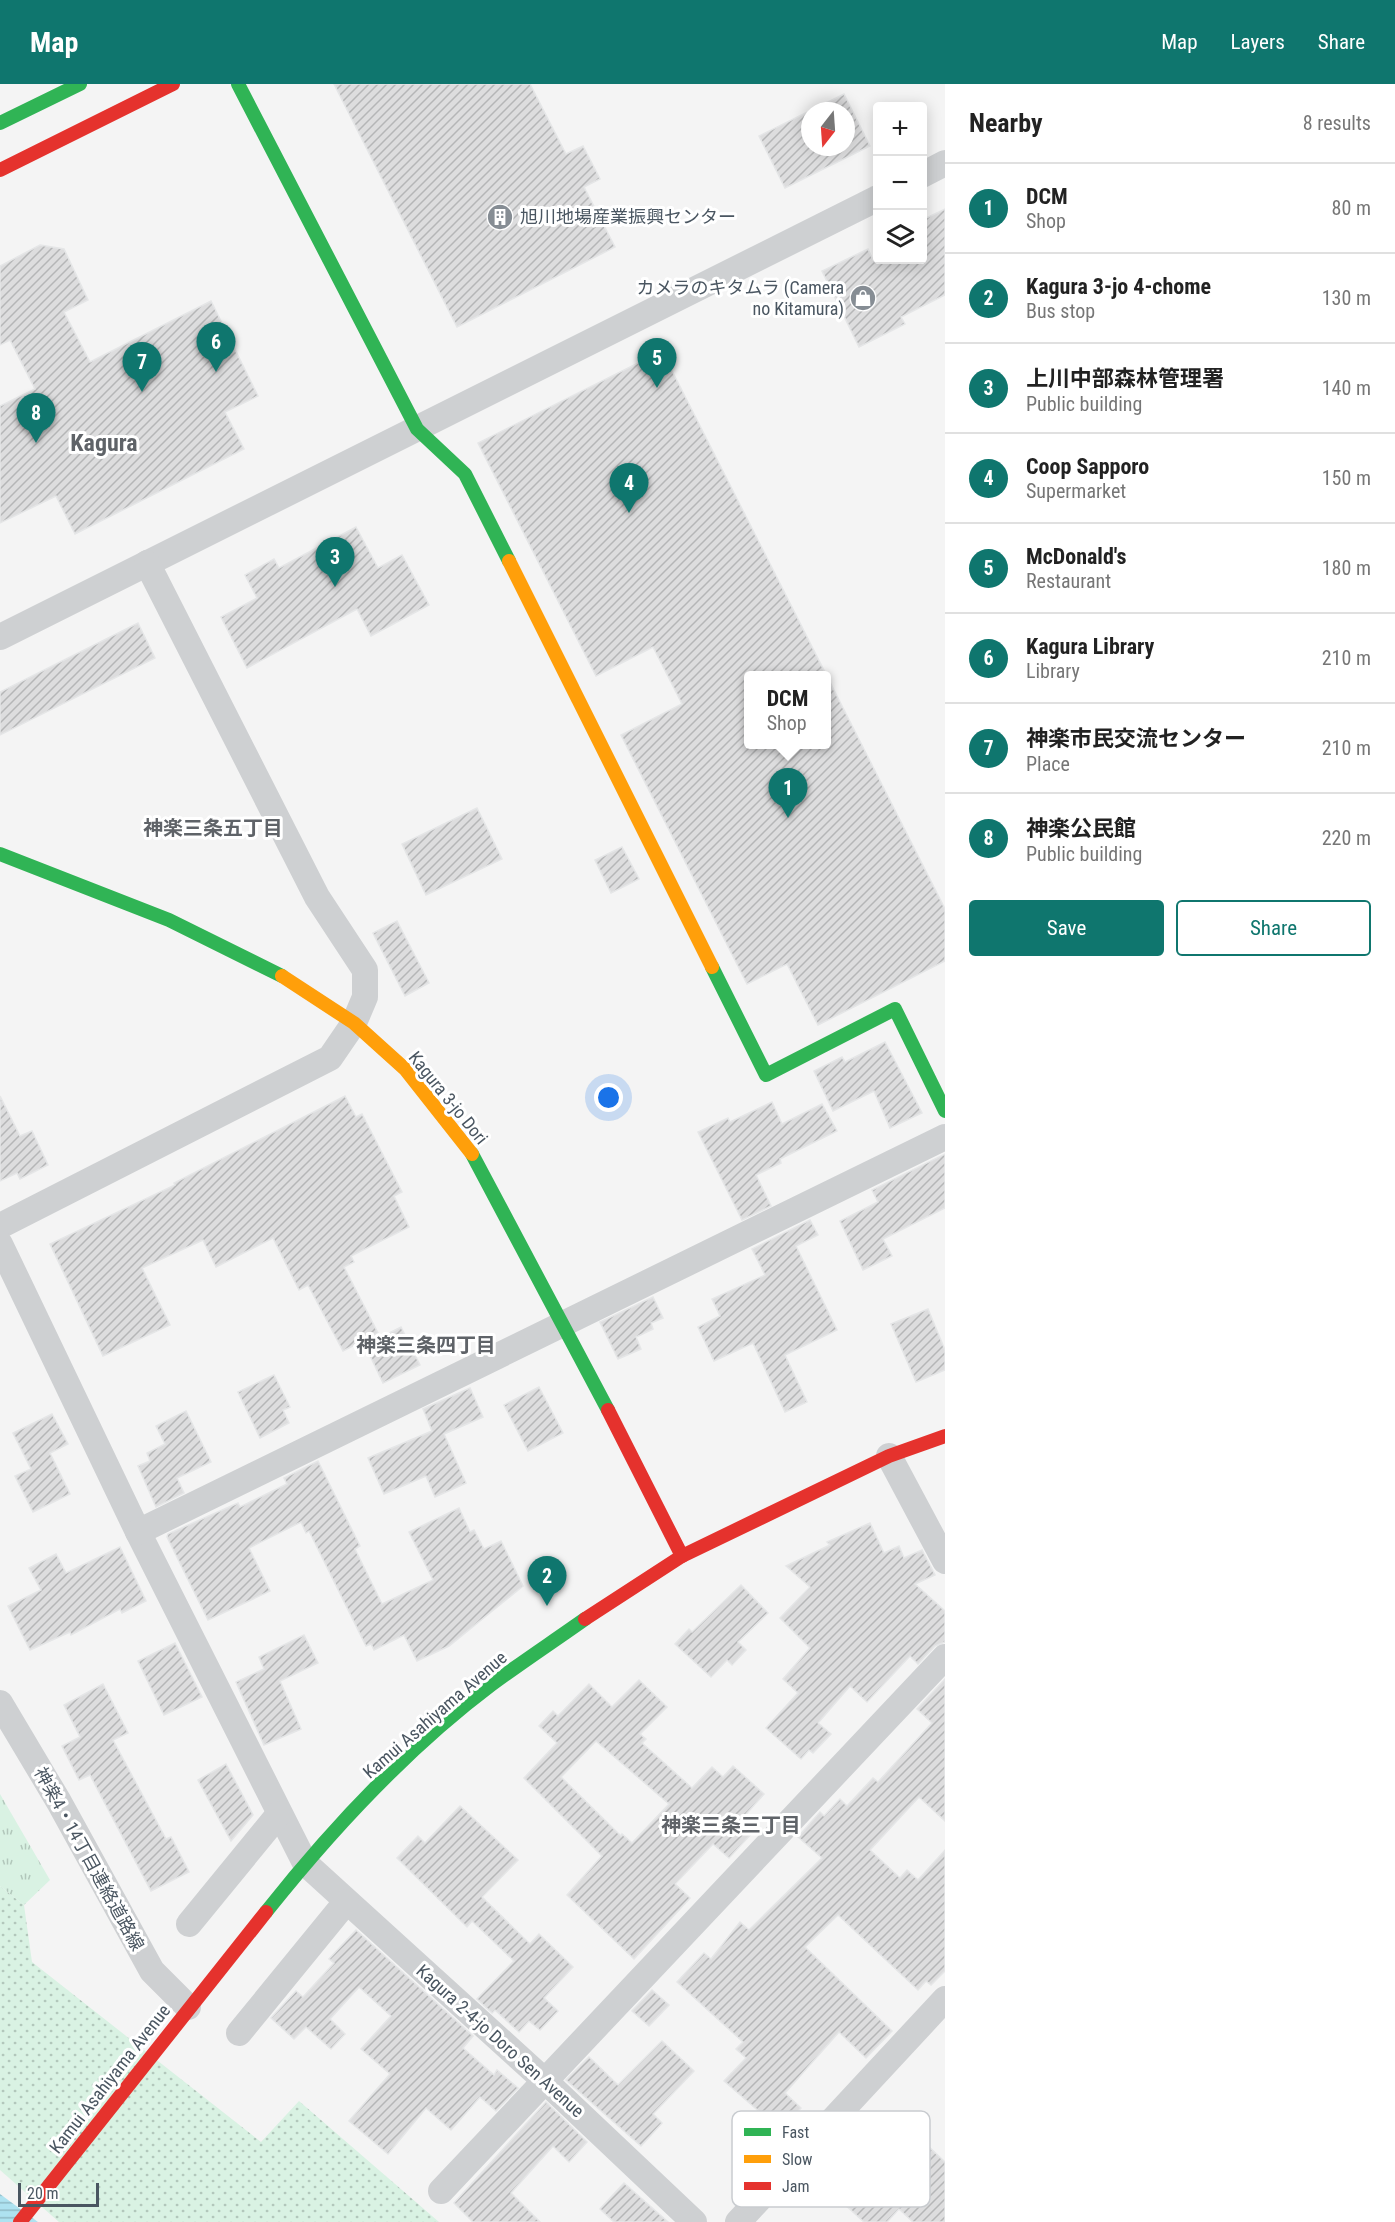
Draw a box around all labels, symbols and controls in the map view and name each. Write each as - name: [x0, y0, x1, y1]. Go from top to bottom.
- text: Map: [30, 26, 78, 59]
- text: Map: [1161, 30, 1198, 54]
- text: Layers: [1231, 30, 1285, 54]
- text: Share: [1318, 30, 1365, 54]
- north arrow: [801, 102, 855, 156]
- map controls: [873, 102, 927, 264]
- button: +: [873, 102, 927, 156]
- text: Nearby: [969, 108, 1043, 138]
- text: 8 results: [1303, 111, 1371, 135]
- button: −: [873, 156, 927, 210]
- text: DCM: [1026, 184, 1068, 209]
- text: 1: [983, 196, 994, 220]
- text: 80 m: [1332, 196, 1371, 220]
- building icon: 旭川地場産業振興センター: [485, 202, 515, 232]
- place label: 旭川地場産業振興センター: [520, 206, 736, 227]
- text: Shop: [1026, 209, 1066, 233]
- button: layers: [873, 210, 927, 264]
- text: Kagura 3-jo 4-chome: [1026, 274, 1211, 299]
- place label: カメラのキタムラ (Camera no Kitamura): [637, 277, 844, 320]
- shop icon: カメラのキタムラ (Camera no Kitamura): [848, 283, 878, 313]
- text: 2: [983, 286, 994, 310]
- text: 130 m: [1322, 286, 1371, 310]
- text: Bus stop: [1026, 299, 1095, 323]
- pin: 6: [196, 322, 236, 372]
- pin: 5: [638, 338, 676, 388]
- pin: 7: [122, 342, 162, 392]
- text: 上川中部森林管理署: [1026, 366, 1224, 391]
- text: 3: [983, 376, 994, 400]
- text: 140 m: [1322, 376, 1371, 400]
- text: Public building: [1026, 392, 1142, 416]
- pin: 8: [16, 394, 56, 443]
- district label: Kagura: [70, 429, 138, 457]
- text: Coop Sapporo: [1026, 454, 1149, 479]
- pin: 4: [610, 464, 648, 513]
- text: 4: [983, 466, 994, 490]
- text: 150 m: [1322, 466, 1371, 490]
- text: Supermarket: [1026, 479, 1126, 503]
- pin: 3: [316, 538, 354, 587]
- text: McDonald's: [1026, 544, 1126, 569]
- text: 5: [983, 556, 994, 580]
- text: 180 m: [1322, 556, 1371, 580]
- text: Restaurant: [1026, 569, 1111, 593]
- text: Kagura Library: [1026, 634, 1154, 659]
- text: 6: [983, 646, 994, 670]
- text: 210 m: [1322, 646, 1371, 670]
- text: Library: [1026, 659, 1080, 683]
- popup: [744, 671, 831, 749]
- text: DCM: [767, 686, 808, 711]
- text: Shop: [767, 711, 807, 735]
- text: 神楽市民交流センター: [1026, 726, 1246, 751]
- text: 7: [983, 736, 994, 760]
- text: 210 m: [1322, 736, 1371, 760]
- text: Place: [1026, 752, 1070, 776]
- pin: 1: [768, 768, 808, 818]
- district label: 神楽三条五丁目: [143, 816, 283, 840]
- text: 神楽公民館: [1026, 816, 1136, 841]
- text: 8: [983, 826, 994, 850]
- text: 220 m: [1322, 826, 1371, 850]
- text: Public building: [1026, 842, 1142, 866]
- button: Save: [969, 900, 1164, 956]
- button: Share: [1176, 900, 1371, 956]
- street label: Kagura 3-jo Dori: [405, 1047, 492, 1148]
- your location: [594, 1083, 623, 1112]
- district label: 神楽三条四丁目: [356, 1333, 496, 1357]
- pin: 2: [528, 1556, 566, 1606]
- street label: Kamui Asahiyama Avenue: [359, 1647, 511, 1783]
- street label: 神楽4・14丁目連絡道路線: [30, 1763, 149, 1954]
- district label: 神楽三条三丁目: [661, 1813, 801, 1837]
- street label: Kagura 2-4-jo Doro Sen Avenue: [412, 1960, 588, 2121]
- street label: Kamui Asahiyama Avenue: [45, 2000, 174, 2157]
- legend: [732, 2111, 930, 2207]
- text: Fast: [782, 2123, 809, 2142]
- text: Slow: [782, 2150, 812, 2169]
- text: Jam: [782, 2177, 809, 2196]
- scale bar: [18, 2180, 99, 2208]
- text: 20 m: [27, 2184, 59, 2203]

